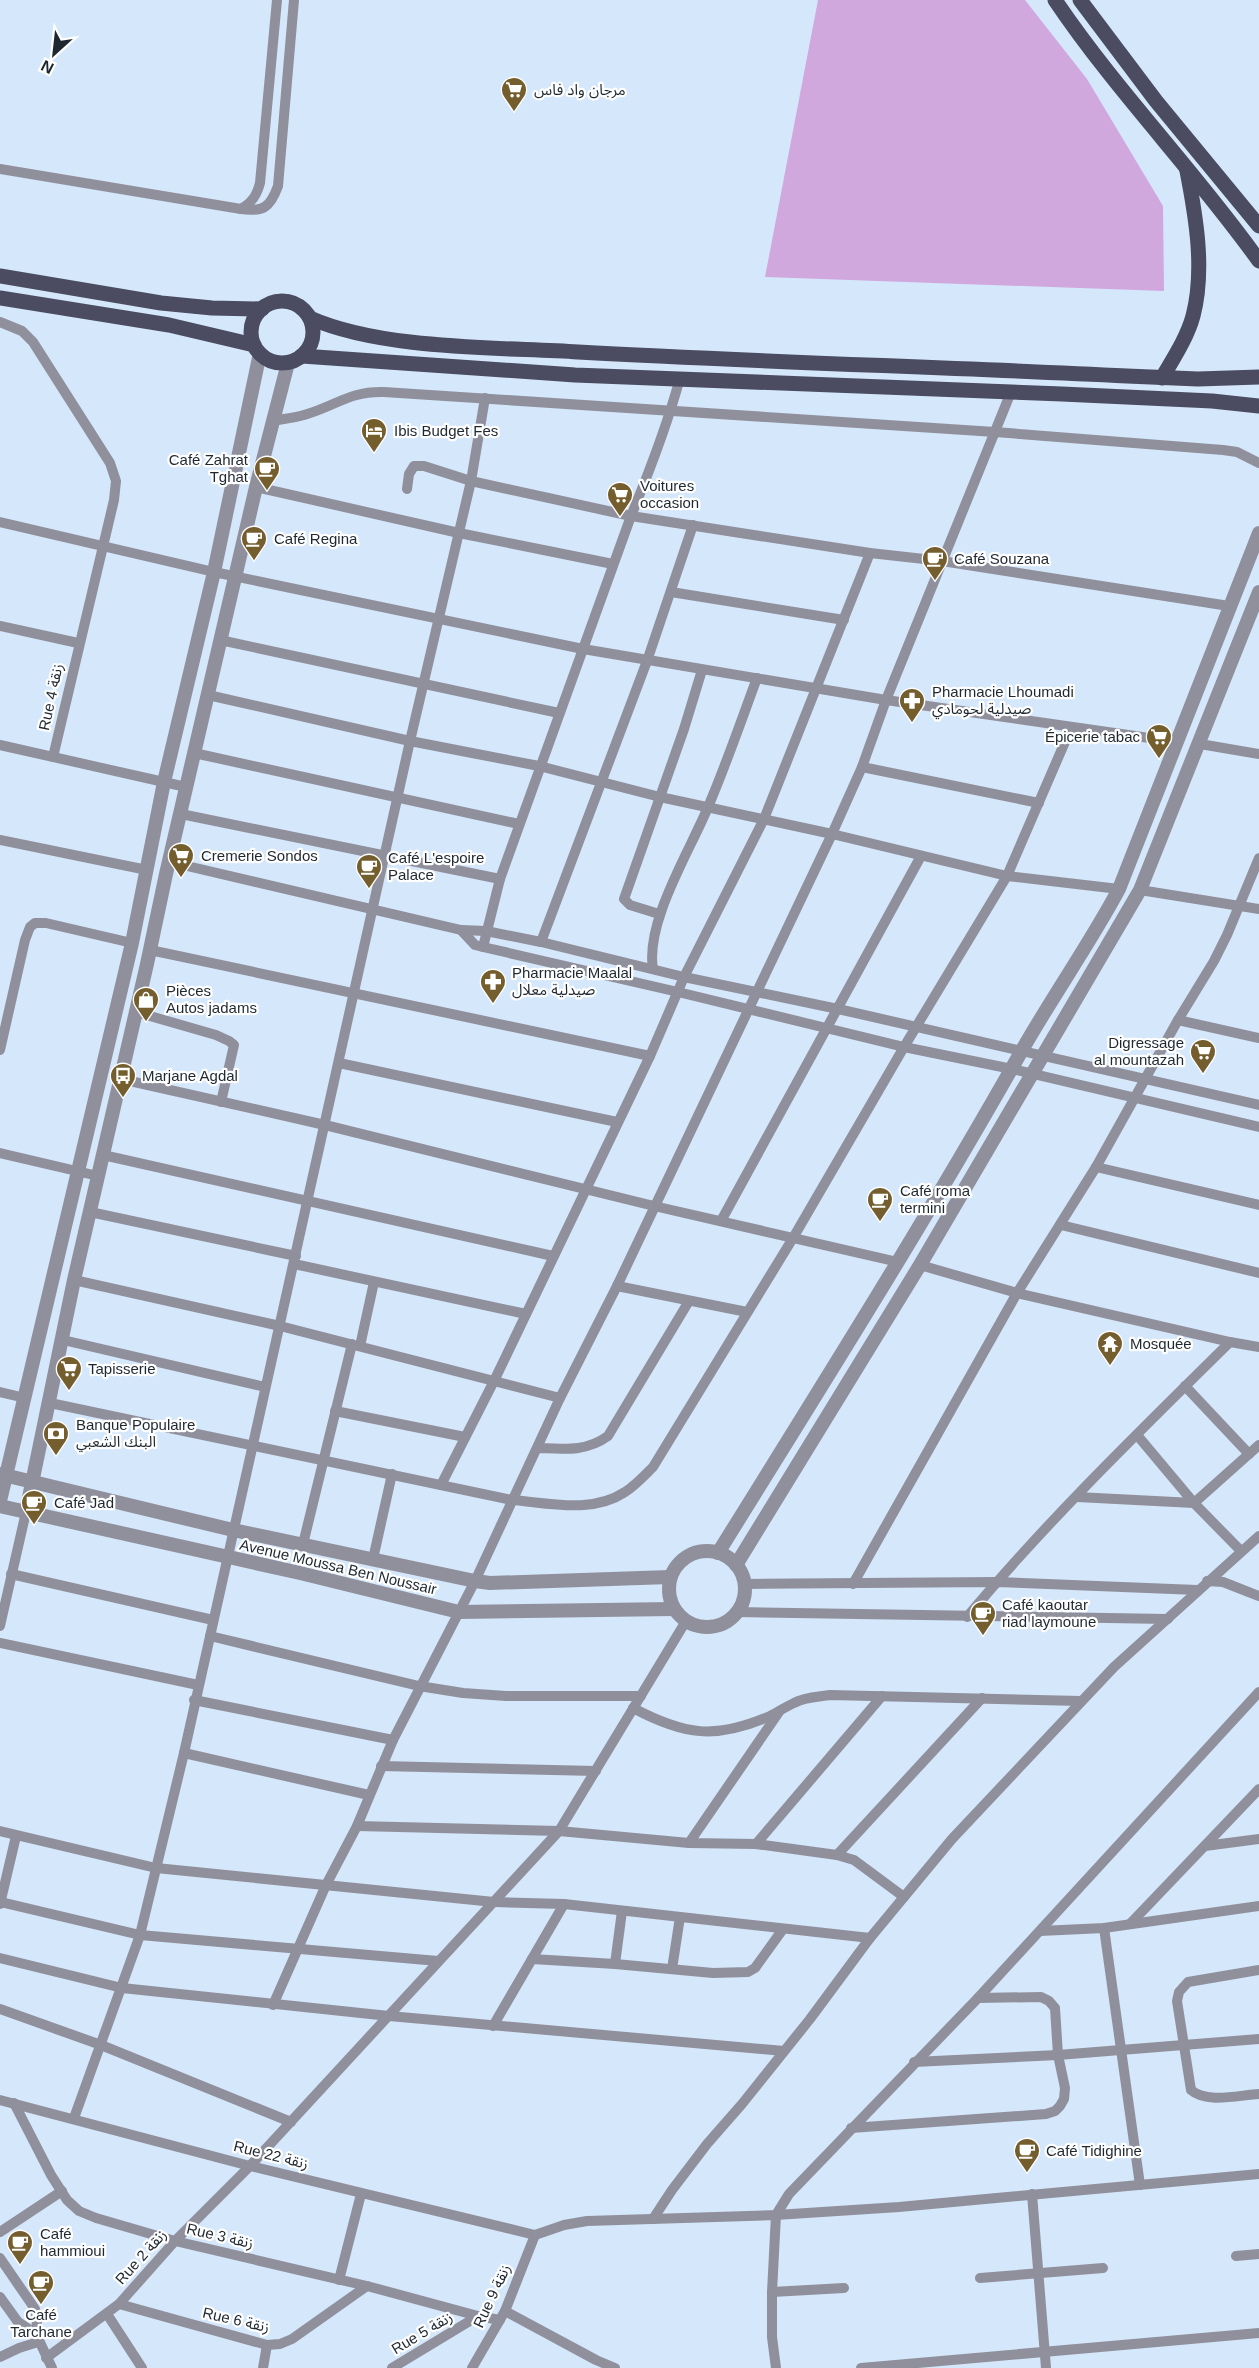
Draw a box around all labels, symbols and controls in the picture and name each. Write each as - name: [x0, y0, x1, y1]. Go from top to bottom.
- north arrow: [24, 24, 84, 84]
- text: N: [38, 57, 56, 77]
- supermarket icon: مرجان واد فاس: [499, 75, 529, 113]
- place label: مرجان واد فاس: [534, 81, 626, 99]
- hotel icon: Ibis Budget Fes: [359, 416, 389, 454]
- place label: Ibis Budget Fes: [394, 422, 498, 439]
- place label: Café Zahrat Tghat: [169, 451, 249, 485]
- cafe icon: Café Zahrat Tghat: [252, 454, 282, 492]
- place label: Voitures occasion: [640, 477, 699, 511]
- supermarket icon: Voitures occasion: [605, 480, 635, 518]
- cafe icon: Café Regina: [239, 524, 269, 562]
- place label: Café Regina: [274, 530, 358, 547]
- cafe icon: Café Souzana: [920, 544, 950, 582]
- place label: Café Souzana: [954, 550, 1050, 567]
- street label: Rue 4 زنقة: [35, 662, 67, 732]
- place label: Pharmacie Lhoumadi صيدلية لحومادي: [932, 683, 1074, 720]
- pharmacy icon: Pharmacie Lhoumadi صيدلية لحومادي: [897, 686, 927, 724]
- supermarket icon: Épicerie tabac: [1144, 722, 1174, 760]
- place label: Épicerie tabac: [1045, 728, 1140, 745]
- supermarket icon: Cremerie Sondos: [166, 841, 196, 879]
- place label: Cremerie Sondos: [201, 847, 318, 864]
- place label: Café L'espoire Palace: [388, 849, 484, 883]
- cafe icon: Café L'espoire Palace: [354, 852, 384, 890]
- place label: Pharmacie Maalal صيدلية معلال: [512, 964, 632, 999]
- pharmacy icon: Pharmacie Maalal صيدلية معلال: [478, 967, 508, 1005]
- place label: Pièces Autos jadams: [166, 982, 257, 1016]
- shop icon: Pièces Autos jadams: [131, 985, 161, 1023]
- place label: Digressage al mountazah: [1094, 1034, 1184, 1068]
- supermarket icon: Digressage al mountazah: [1188, 1037, 1218, 1075]
- bus stop icon: Marjane Agdal: [108, 1061, 138, 1099]
- place label: Marjane Agdal: [142, 1067, 238, 1084]
- place label: Café roma termini: [900, 1182, 971, 1216]
- cafe icon: Café roma termini: [865, 1185, 895, 1223]
- temple icon: Mosquée: [1095, 1329, 1125, 1367]
- place label: Mosquée: [1130, 1335, 1192, 1352]
- supermarket icon: Tapisserie: [54, 1354, 84, 1392]
- place label: Tapisserie: [88, 1360, 156, 1377]
- place label: Banque Populaire البنك الشعبي: [76, 1416, 195, 1453]
- bank icon: Banque Populaire البنك الشعبي: [41, 1419, 71, 1457]
- cafe icon: Café Jad: [19, 1488, 49, 1526]
- place label: Café Jad: [54, 1494, 114, 1511]
- street label: Avenue Moussa Ben Noussair: [238, 1536, 438, 1597]
- place label: Café kaoutar riad laymoune: [1002, 1596, 1096, 1630]
- cafe icon: Café kaoutar riad laymoune: [968, 1599, 998, 1637]
- cafe icon: Café Tidighine: [1012, 2136, 1042, 2174]
- street label: Rue 22 زنقة: [232, 2137, 310, 2173]
- place label: Café Tidighine: [1046, 2142, 1142, 2159]
- street label: Rue 3 زنقة: [185, 2220, 255, 2252]
- place label: Café hammioui: [40, 2225, 105, 2259]
- street label: Rue 2 زنقة: [112, 2226, 170, 2288]
- cafe icon: Café hammioui: [5, 2228, 35, 2266]
- street label: Rue 9 زنقة: [469, 2261, 515, 2331]
- cafe icon: Café Tarchane: [26, 2268, 56, 2306]
- street label: Rue 6 زنقة: [201, 2304, 271, 2336]
- place label: Café Tarchane: [10, 2306, 72, 2340]
- street label: Rue 5 زنقة: [388, 2308, 456, 2358]

